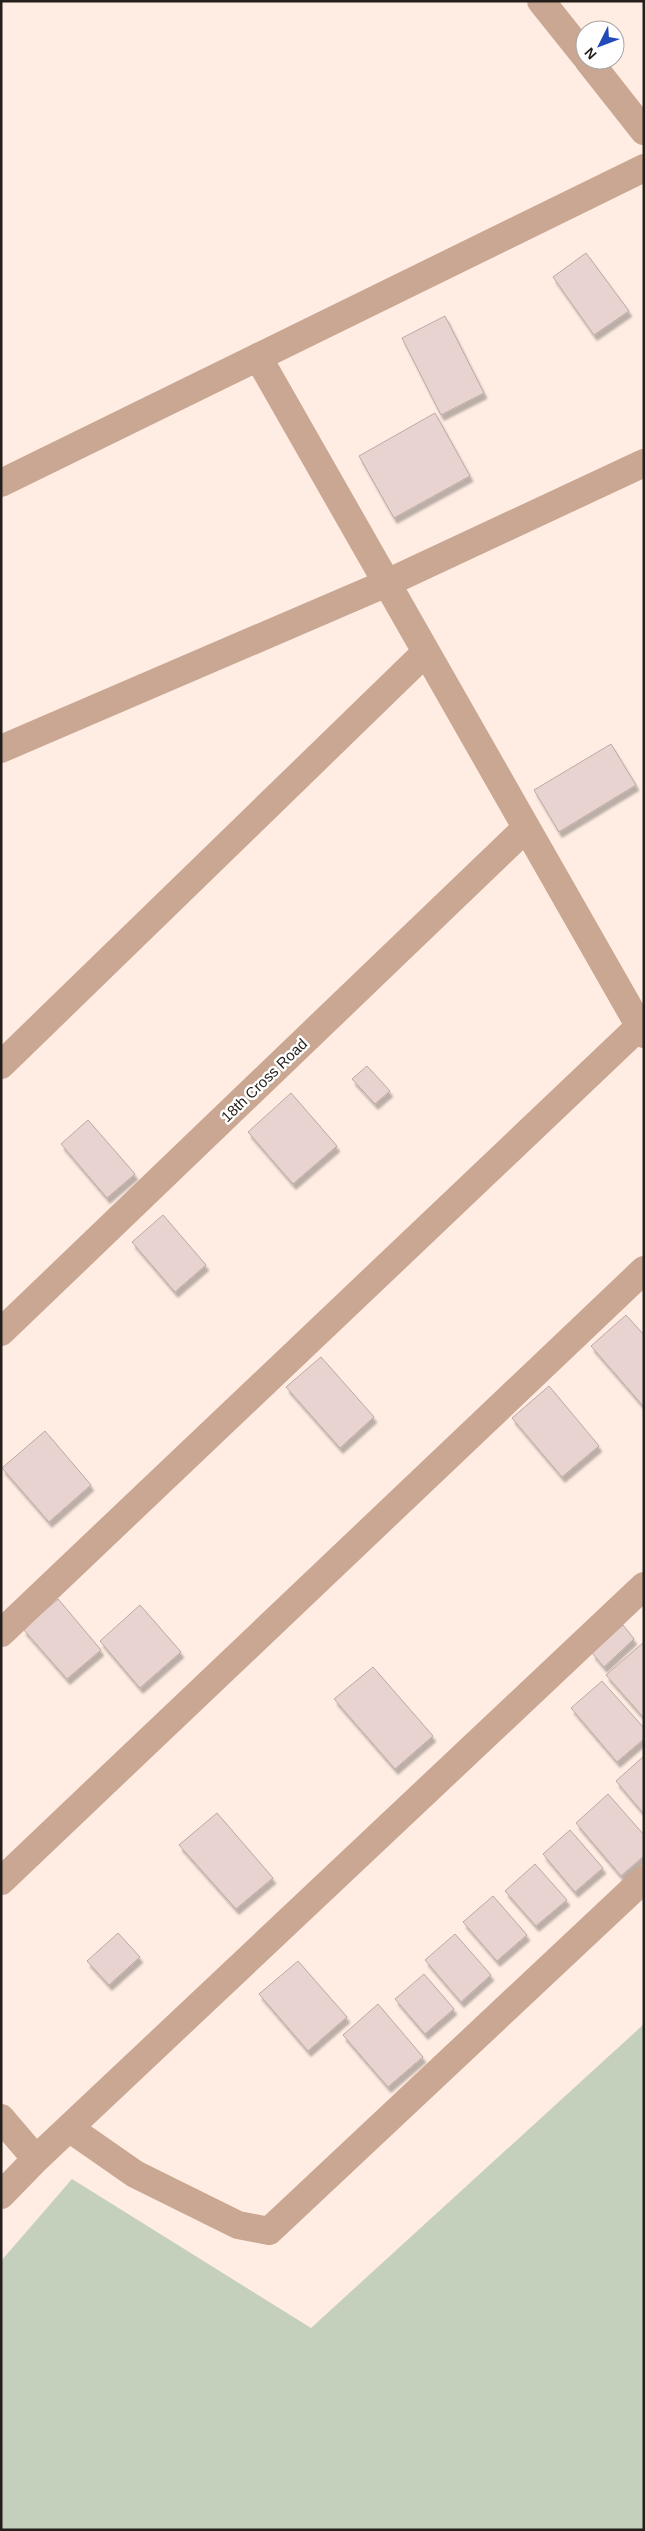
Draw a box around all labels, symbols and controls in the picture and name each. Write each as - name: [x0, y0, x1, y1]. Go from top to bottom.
- north arrow: [575, 20, 625, 70]
- text: N: [581, 45, 600, 63]
- street label: 18th Cross Road: [218, 1035, 310, 1125]

